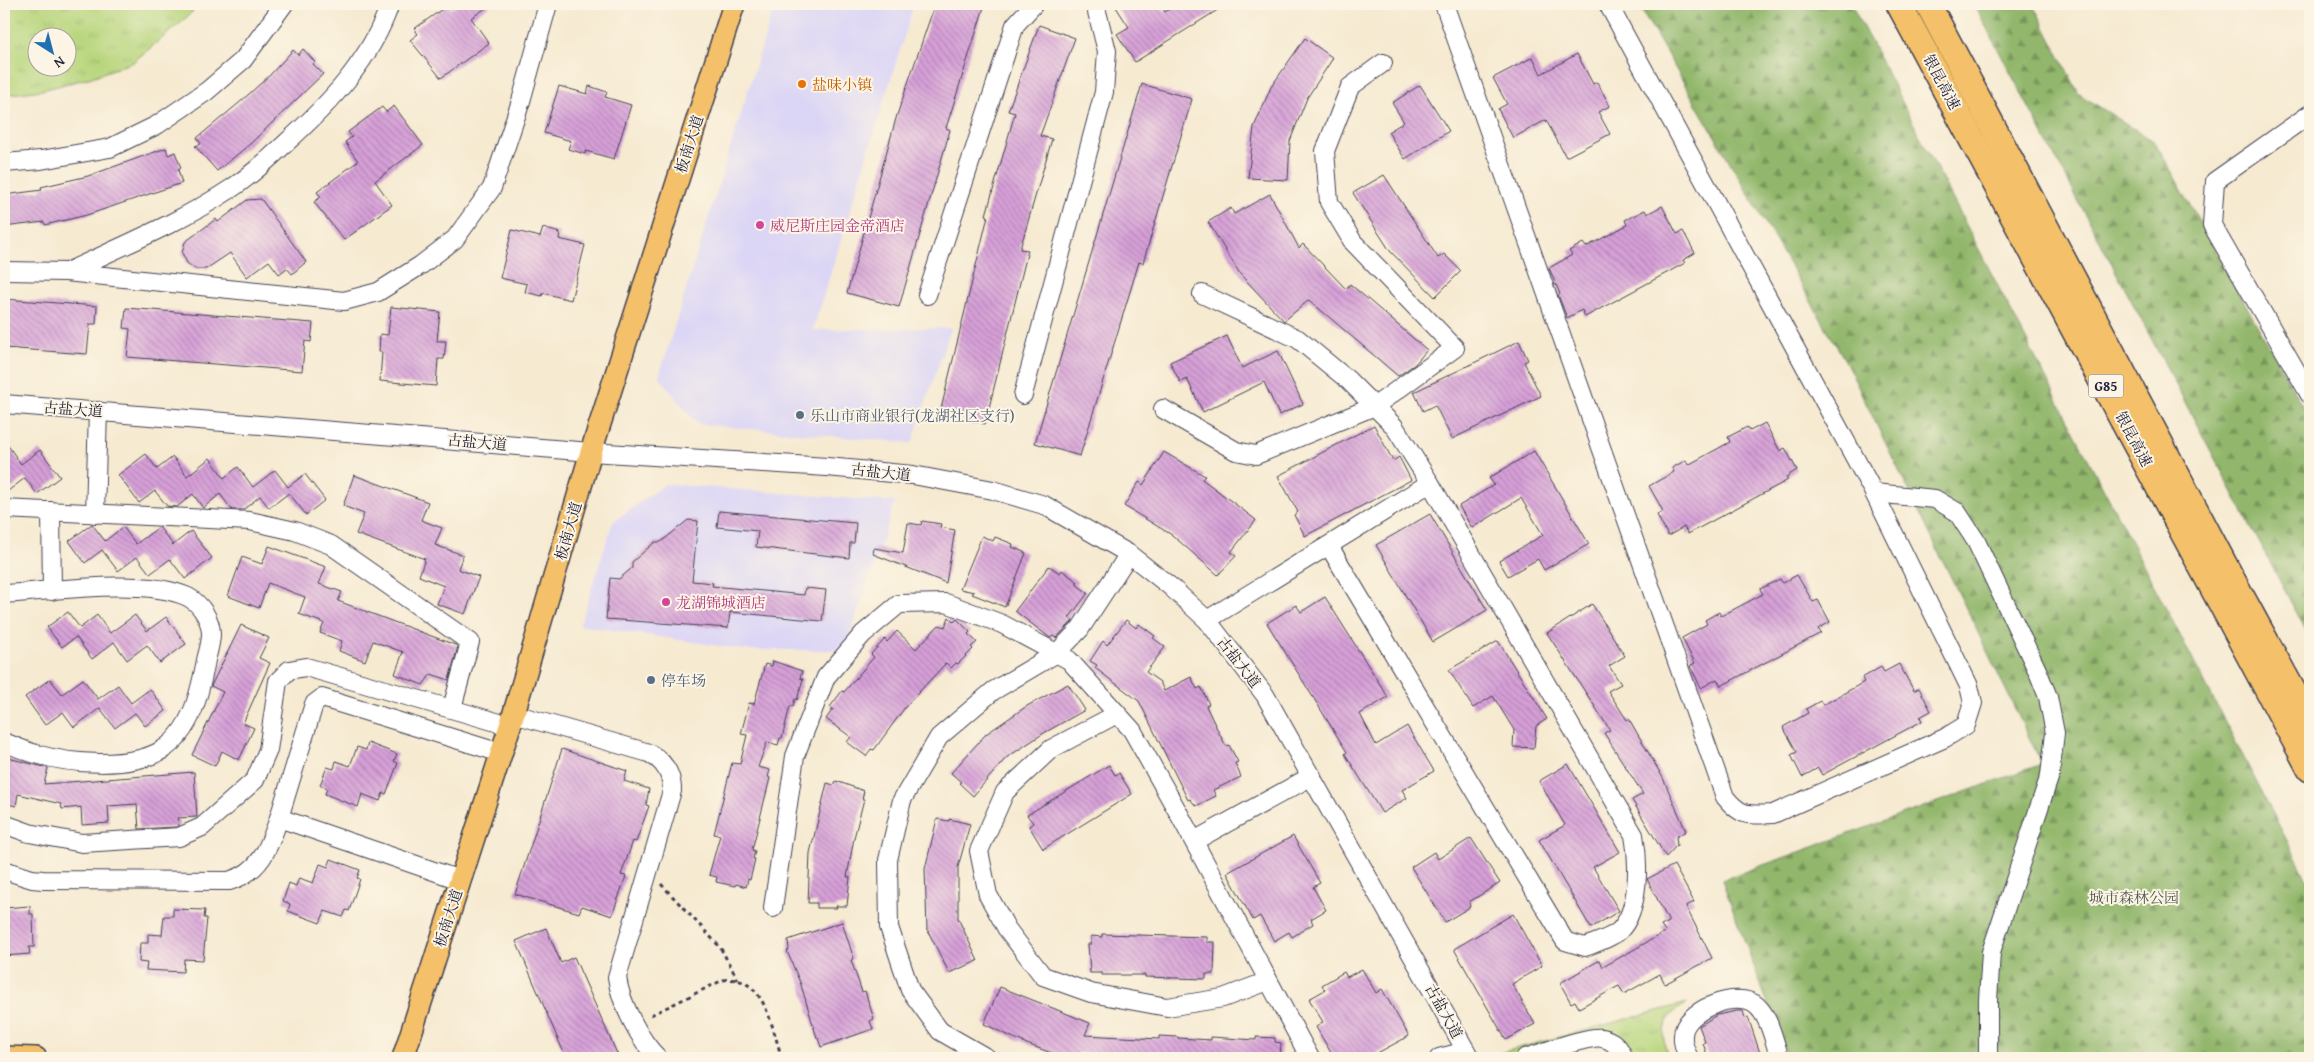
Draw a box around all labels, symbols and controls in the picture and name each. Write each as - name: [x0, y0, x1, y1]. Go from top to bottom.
- north arrow: [28, 28, 78, 78]
- street label: 银昆高速: [1919, 51, 1965, 113]
- text: N: [49, 52, 69, 74]
- place label: 盐味小镇: [812, 74, 872, 95]
- marker: 盐味小镇: [796, 78, 808, 90]
- street label: 板南大道: [670, 112, 708, 176]
- place label: 威尼斯庄园金帝酒店: [770, 215, 905, 236]
- marker: 威尼斯庄园金帝酒店: [754, 219, 766, 231]
- road number: G85: [2088, 374, 2124, 398]
- street label: 古盐大道: [42, 396, 104, 422]
- place label: 乐山市商业银行(龙湖社区支行): [810, 405, 1015, 426]
- street label: 银昆高速: [2111, 408, 2157, 470]
- marker: 乐山市商业银行(龙湖社区支行): [794, 409, 806, 421]
- street label: 古盐大道: [446, 429, 508, 455]
- street label: 古盐大道: [850, 458, 912, 486]
- street label: 板南大道: [550, 499, 586, 563]
- place label: 龙湖锦城酒店: [676, 592, 766, 613]
- marker: 龙湖锦城酒店: [660, 596, 672, 608]
- street label: 古盐大道: [1212, 632, 1266, 692]
- place label: 停车场: [661, 670, 706, 691]
- marker: 停车场: [645, 674, 657, 686]
- street label: 板南大道: [429, 886, 467, 950]
- park label: 城市森林公园: [2089, 887, 2179, 908]
- street label: 古盐大道: [1420, 980, 1468, 1042]

